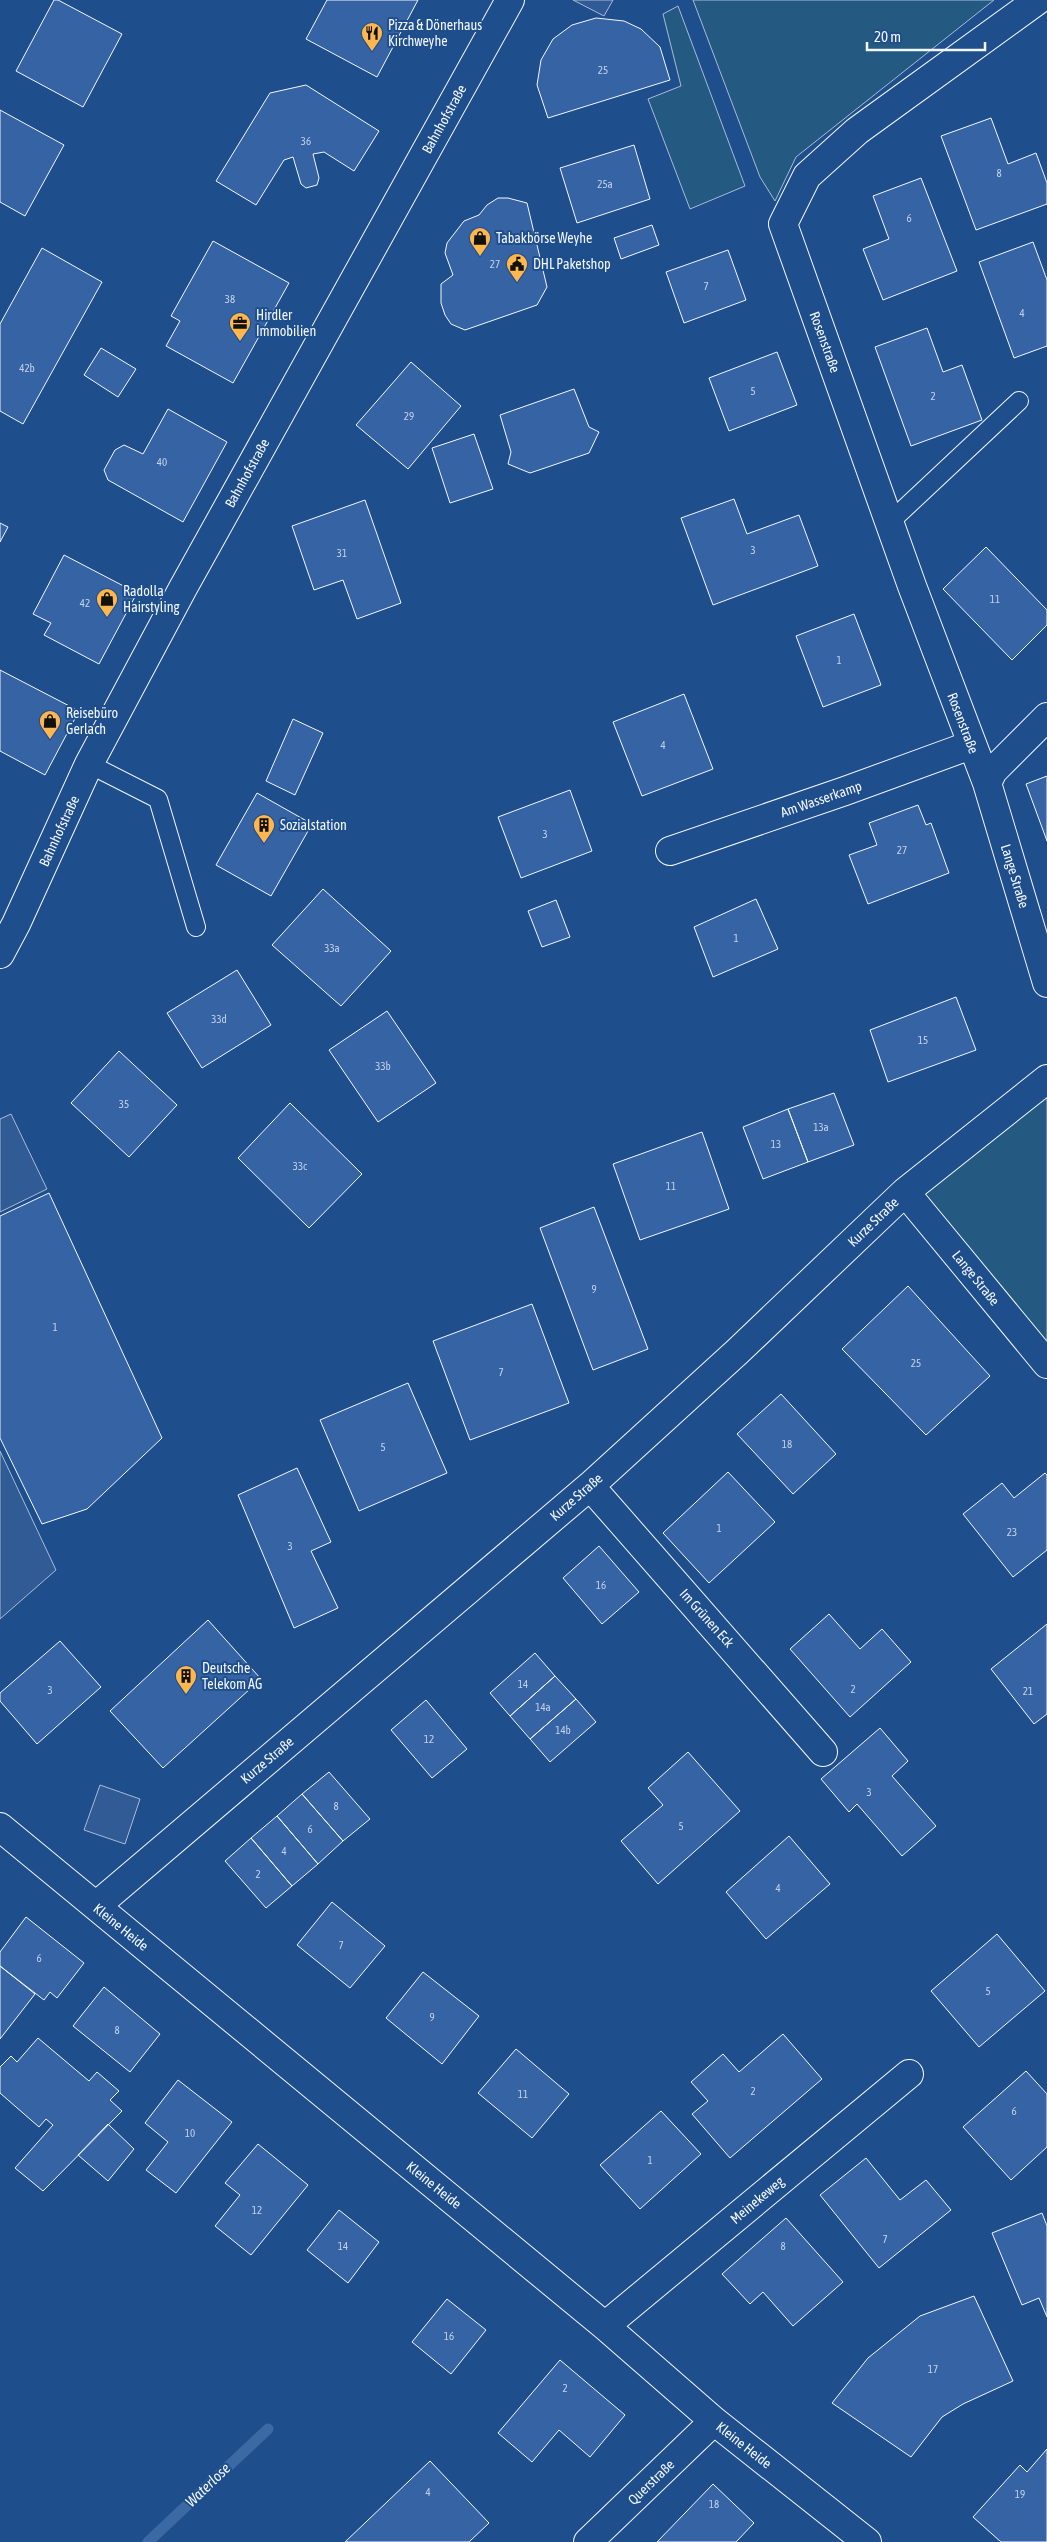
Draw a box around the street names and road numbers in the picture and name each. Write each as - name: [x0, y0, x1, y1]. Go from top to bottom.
- street label: Bahnhofstraße: [419, 82, 469, 156]
- street label: Rosenstraße: [807, 309, 843, 375]
- street label: Bahnhofstraße: [222, 436, 272, 510]
- street label: Rosenstraße: [944, 690, 982, 756]
- street label: Am Wasserkamp: [778, 778, 864, 820]
- street label: Bahnhofstraße: [36, 793, 82, 869]
- street label: Lange Straße: [998, 842, 1032, 910]
- street label: Kurze Straße: [844, 1194, 902, 1250]
- street label: Lange Straße: [949, 1247, 1003, 1309]
- street label: Kurze Straße: [547, 1470, 605, 1524]
- street label: Im Grünen Eck: [677, 1586, 737, 1650]
- street label: Kurze Straße: [237, 1733, 297, 1787]
- street label: Kleine Heide: [90, 1900, 152, 1954]
- street label: Kleine Heide: [403, 2158, 465, 2212]
- street label: Meinekeweg: [727, 2173, 787, 2227]
- street label: Kleine Heide: [713, 2418, 775, 2472]
- street label: Querstraße: [625, 2456, 677, 2508]

